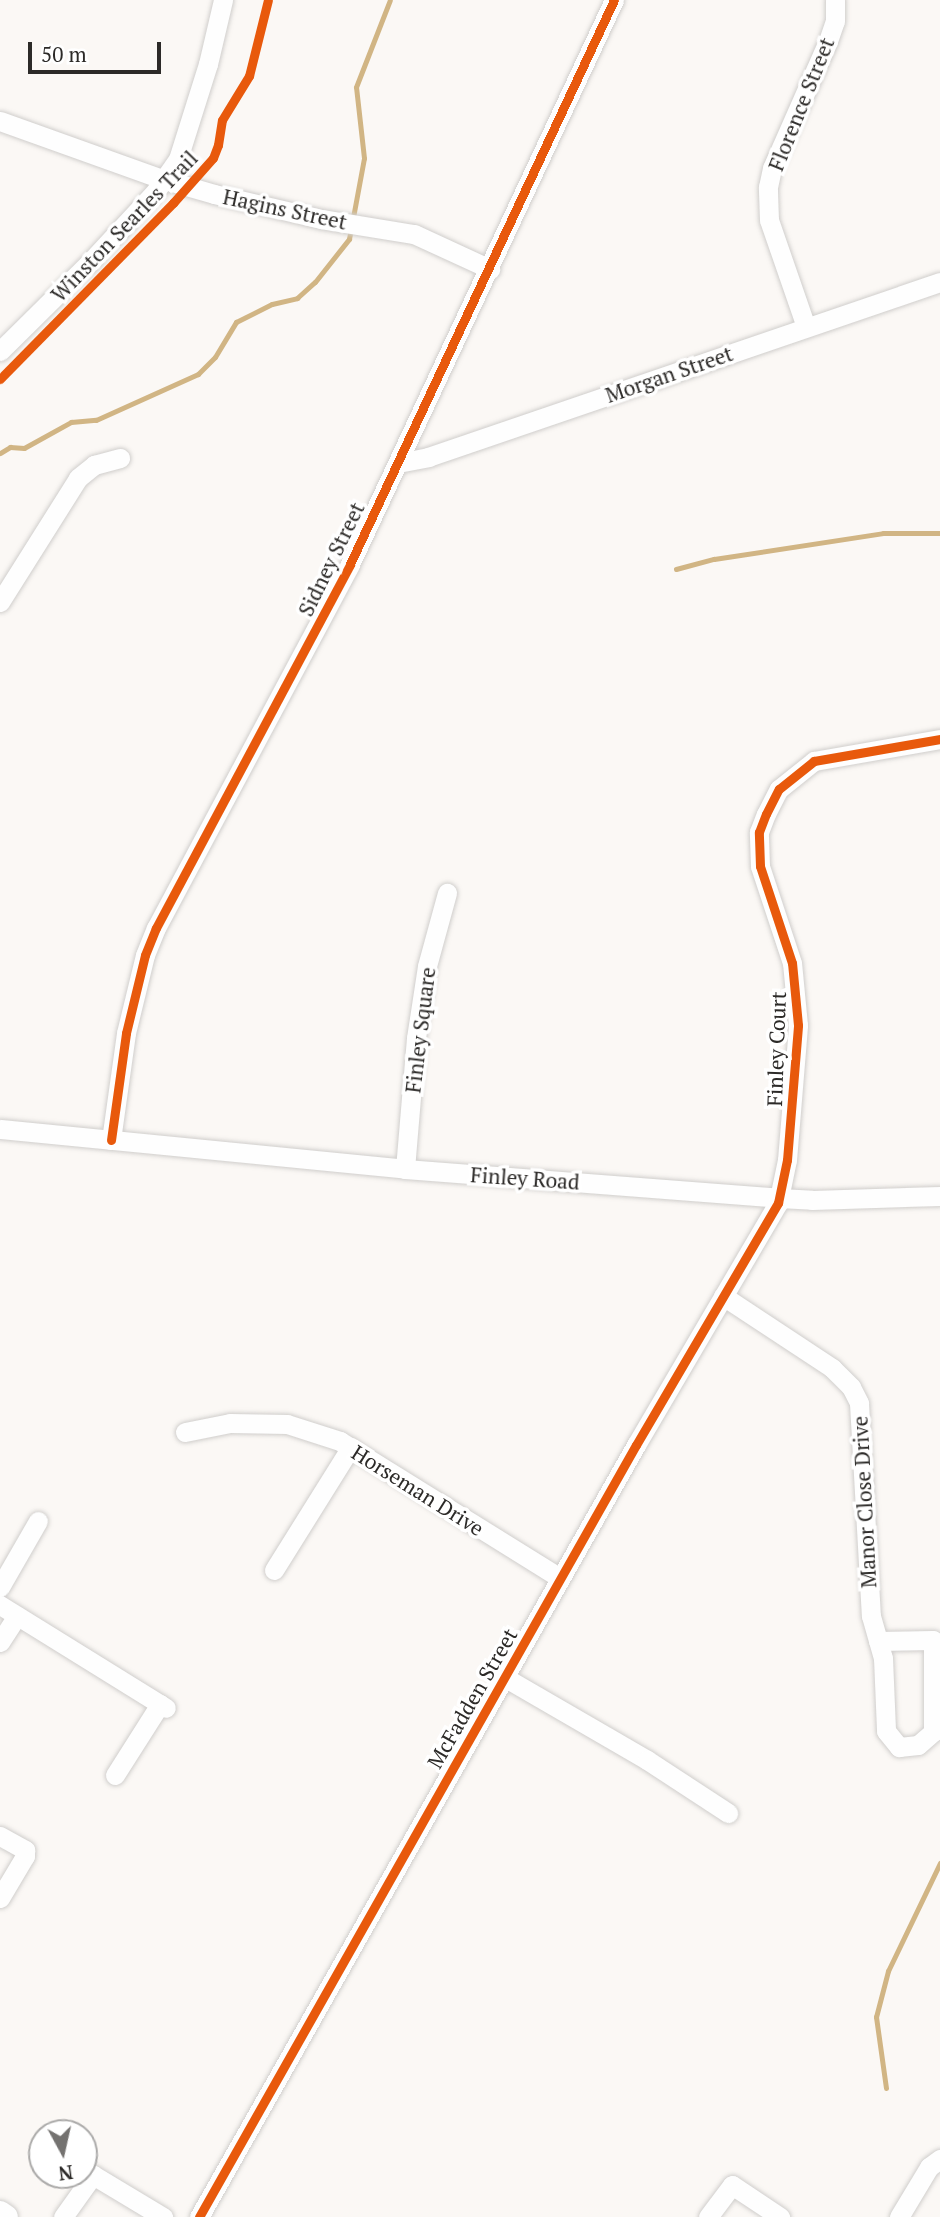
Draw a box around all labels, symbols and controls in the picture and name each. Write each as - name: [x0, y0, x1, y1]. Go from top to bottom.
- scale bar: [32, 28, 164, 72]
- street label: Florence Street: [763, 34, 839, 174]
- text: 50 m: [41, 40, 87, 68]
- street label: Winston Searles Trail: [46, 145, 202, 307]
- street label: Hagins Street: [221, 184, 349, 234]
- street label: Morgan Street: [602, 340, 736, 408]
- street label: Sidney Street: [293, 498, 369, 620]
- street label: Finley Square: [400, 966, 440, 1094]
- street label: Finley Court: [761, 991, 791, 1107]
- street label: Finley Road: [470, 1162, 580, 1194]
- street label: Manor Close Drive: [847, 1415, 881, 1589]
- street label: Horseman Drive: [347, 1439, 489, 1541]
- street label: McFadden Street: [422, 1624, 522, 1772]
- north arrow: [28, 2119, 98, 2189]
- text: N: [57, 2160, 75, 2187]

